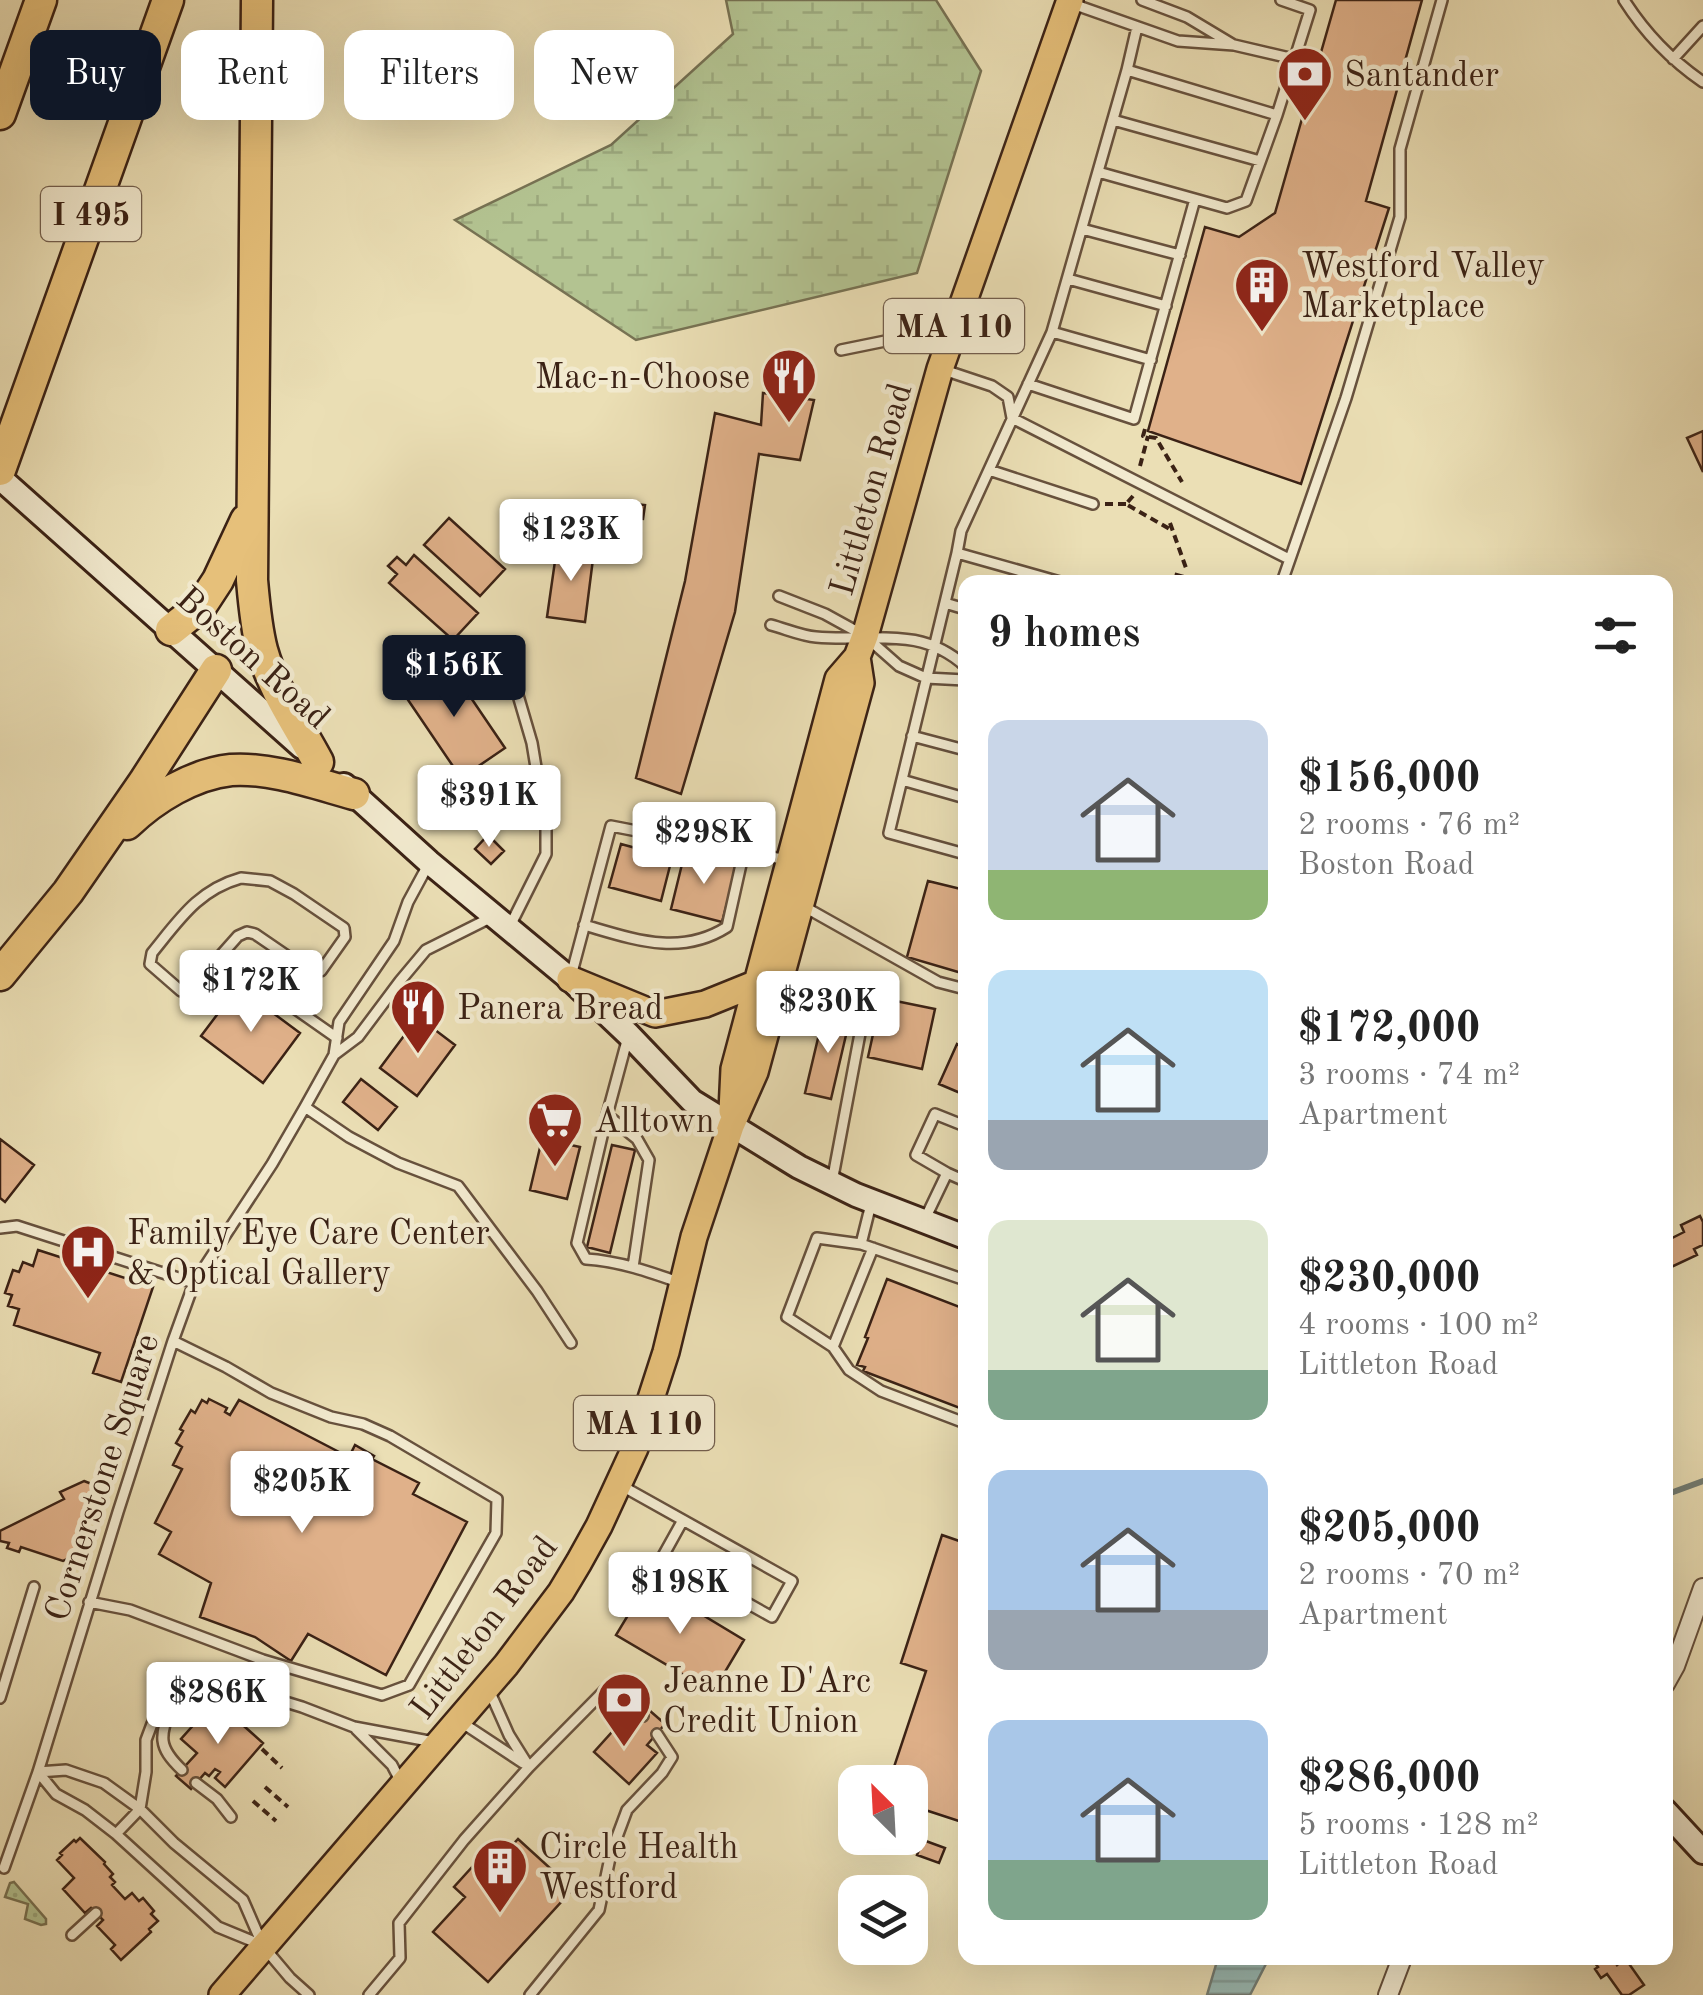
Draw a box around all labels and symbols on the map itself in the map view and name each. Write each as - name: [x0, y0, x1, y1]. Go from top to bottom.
- bank icon: Santander: [1275, 44, 1335, 123]
- place label: Santander: [1344, 59, 1499, 94]
- road number: I 495: [41, 187, 141, 241]
- place label: Westford Valley Marketplace: [1301, 250, 1545, 325]
- building icon: Westford Valley Marketplace: [1232, 255, 1292, 334]
- road number: MA 110: [884, 299, 1024, 353]
- restaurant icon: Mac-n-Choose: [759, 346, 819, 425]
- place label: Mac-n-Choose: [535, 361, 750, 396]
- street label: Littleton Road: [825, 379, 919, 600]
- pin: $123K: [501, 499, 641, 584]
- street label: Boston Road: [169, 581, 336, 736]
- pin: $156K: [384, 635, 524, 720]
- pin: $391K: [419, 765, 559, 850]
- pin: $298K: [634, 802, 774, 887]
- pin: $172K: [181, 950, 321, 1035]
- pin: $230K: [758, 971, 898, 1056]
- restaurant icon: Panera Bread: [388, 977, 448, 1056]
- place label: Panera Bread: [457, 992, 663, 1027]
- supermarket icon: Alltown: [525, 1090, 585, 1169]
- place label: Alltown: [594, 1105, 715, 1140]
- place label: Family Eye Care Center & Optical Gallery: [127, 1217, 490, 1292]
- hospital icon: Family Eye Care Center & Optical Gallery: [58, 1222, 118, 1301]
- street label: Cornerstone Square: [40, 1330, 166, 1626]
- road number: MA 110: [574, 1396, 714, 1450]
- pin: $205K: [232, 1451, 372, 1536]
- street label: Littleton Road: [405, 1530, 565, 1727]
- pin: $198K: [610, 1552, 750, 1637]
- pin: $286K: [148, 1662, 288, 1747]
- place label: Jeanne D'Arc Credit Union: [663, 1665, 871, 1740]
- bank icon: Jeanne D'Arc Credit Union: [594, 1670, 654, 1749]
- north arrow: [838, 1765, 928, 1855]
- place label: Circle Health Westford: [539, 1831, 739, 1906]
- building icon: Circle Health Westford: [470, 1836, 530, 1915]

